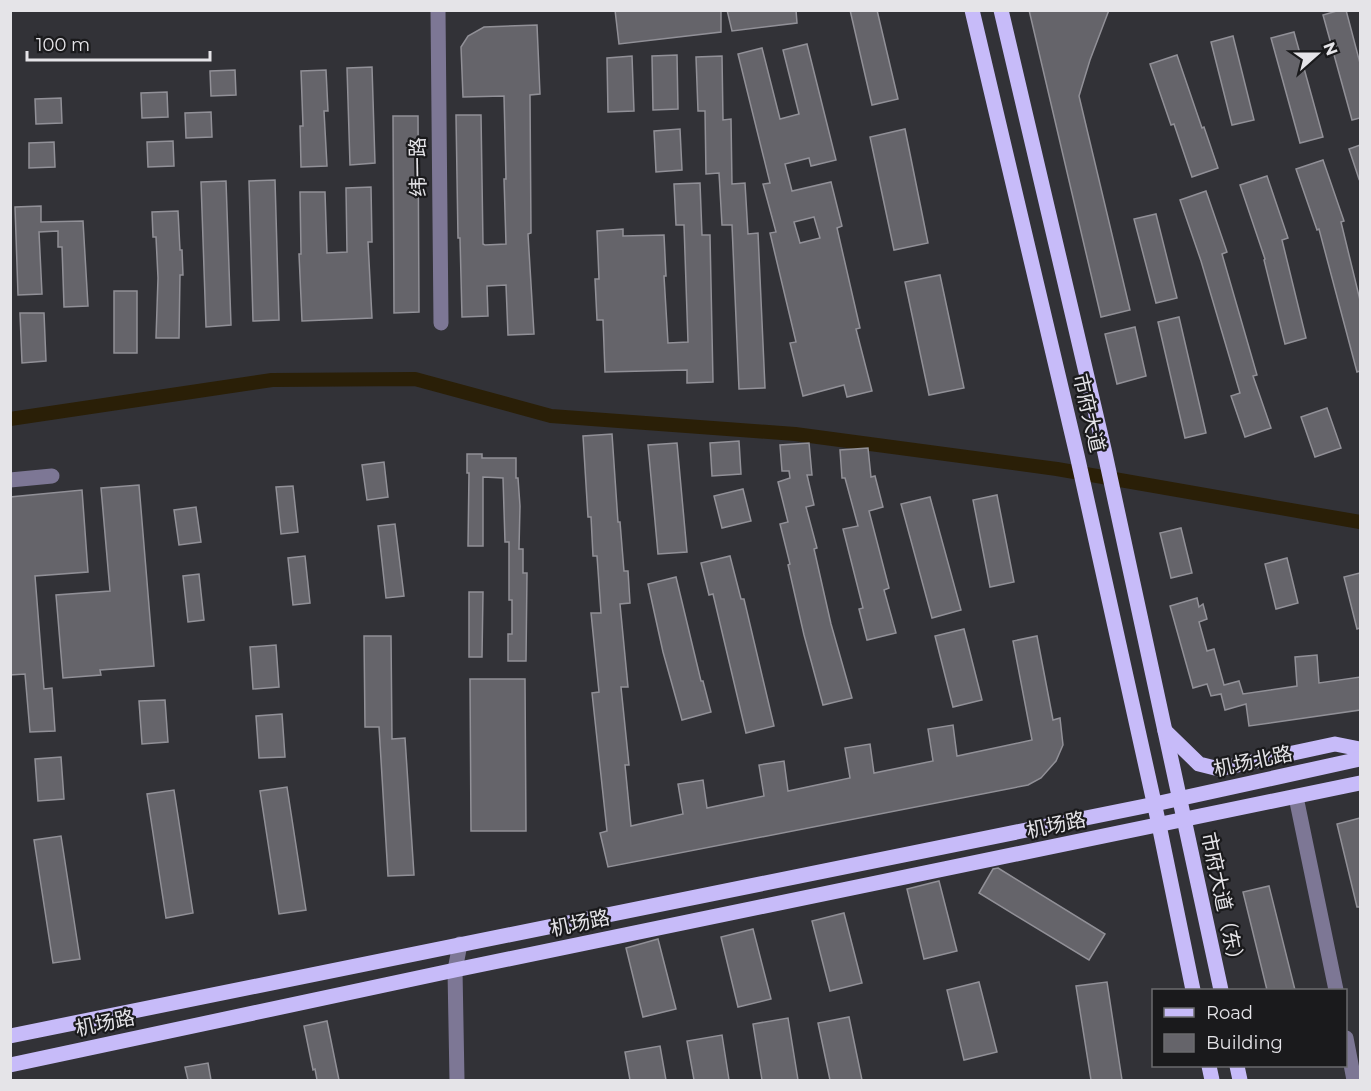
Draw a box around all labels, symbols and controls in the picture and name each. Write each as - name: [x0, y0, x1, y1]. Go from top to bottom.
- scale bar: [27, 24, 210, 62]
- north arrow: [1287, 24, 1347, 84]
- text: 100 m: [36, 34, 90, 56]
- text: N: [1319, 39, 1342, 58]
- street label: 纬一路: [405, 137, 431, 197]
- street label: 市府大道: [1068, 371, 1110, 455]
- street label: 机场北路: [1211, 741, 1295, 781]
- street label: 机场路: [1024, 807, 1088, 843]
- street label: 市府大道（东）: [1197, 830, 1249, 972]
- street label: 机场路: [548, 905, 612, 941]
- legend: [1152, 989, 1347, 1067]
- text: Road: [1206, 1002, 1253, 1024]
- street label: 机场路: [73, 1005, 137, 1041]
- text: Building: [1206, 1032, 1283, 1054]

